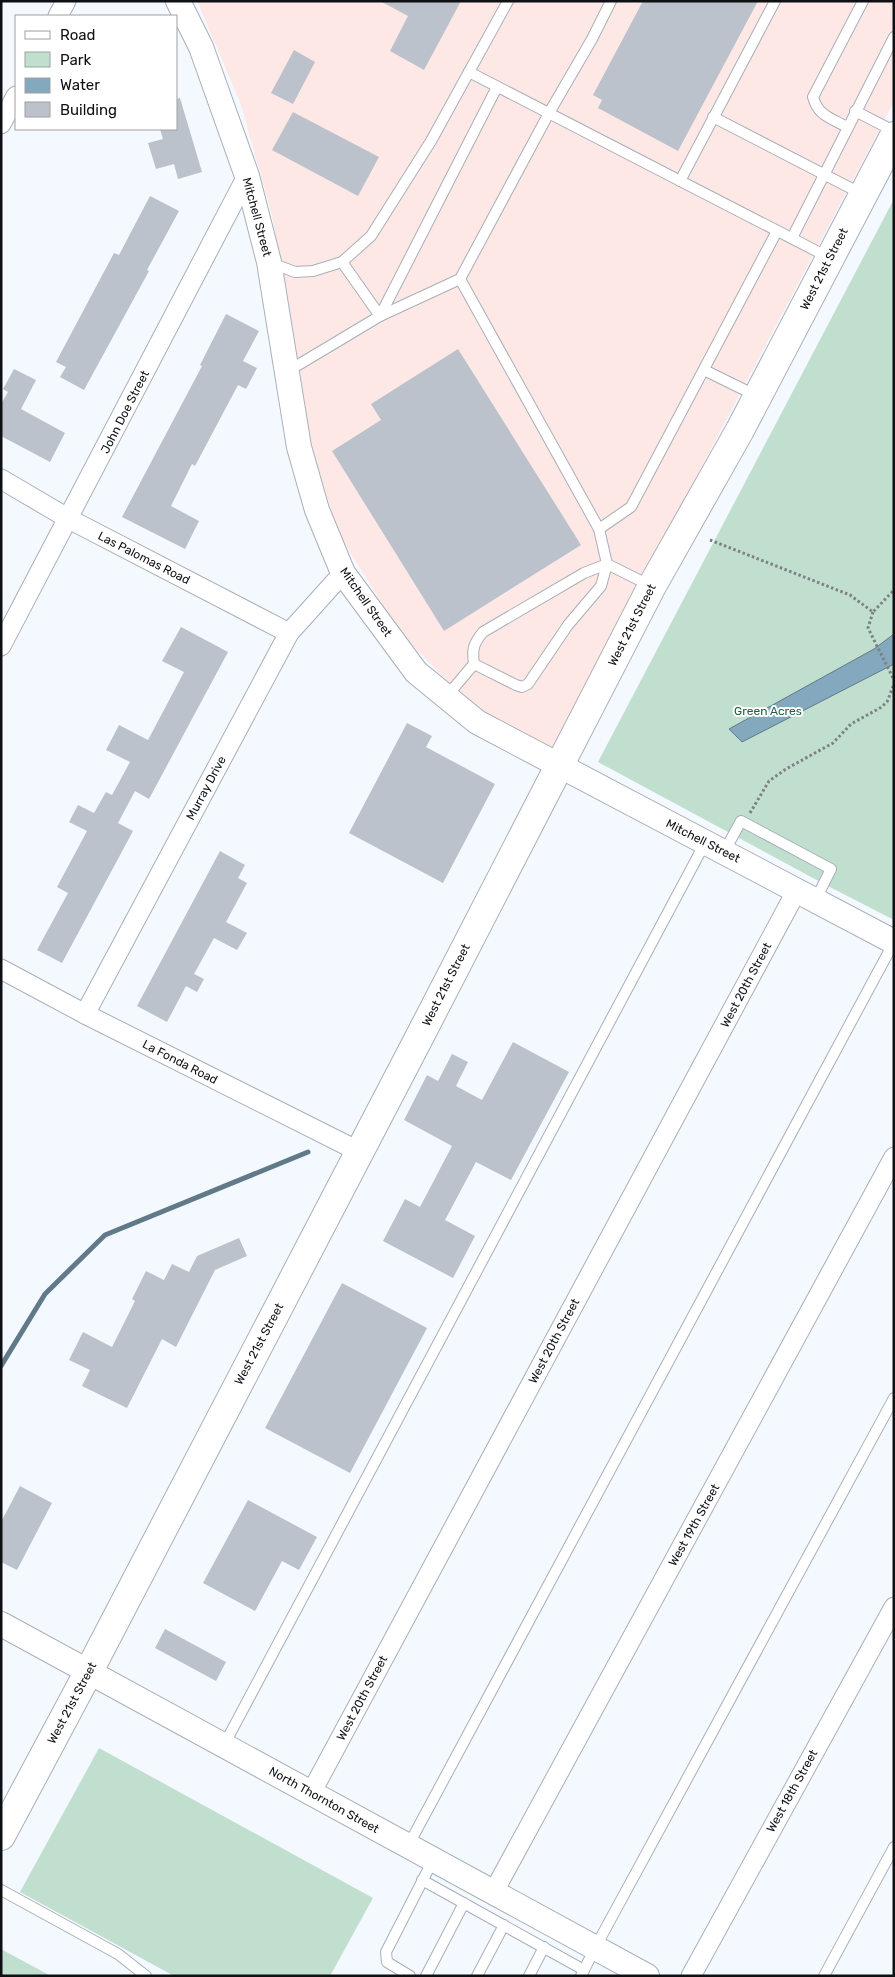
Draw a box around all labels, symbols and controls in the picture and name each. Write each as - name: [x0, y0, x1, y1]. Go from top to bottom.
- legend: [15, 15, 178, 130]
- text: Road: [60, 26, 96, 44]
- text: Park: [60, 51, 91, 69]
- text: Water: [60, 76, 100, 94]
- text: Building: [60, 101, 117, 119]
- street label: Mitchell Street: [240, 176, 274, 258]
- street label: West 21st Street: [797, 225, 851, 312]
- street label: John Doe Street: [98, 368, 152, 456]
- street label: Las Palomas Road: [96, 529, 192, 587]
- street label: Mitchell Street: [337, 565, 395, 640]
- street label: West 21st Street: [605, 581, 659, 668]
- park label: Green Acres: [734, 704, 802, 718]
- street label: Murray Drive: [183, 753, 229, 822]
- street label: Mitchell Street: [664, 816, 743, 866]
- street label: West 20th Street: [718, 940, 774, 1030]
- street label: West 21st Street: [419, 941, 473, 1028]
- street label: La Fonda Road: [140, 1037, 220, 1087]
- street label: West 20th Street: [526, 1296, 582, 1386]
- street label: West 21st Street: [232, 1301, 287, 1387]
- street label: West 19th Street: [666, 1481, 723, 1569]
- street label: West 20th Street: [334, 1653, 390, 1743]
- street label: West 21st Street: [45, 1660, 100, 1746]
- street label: West 18th Street: [764, 1747, 821, 1835]
- street label: North Thornton Street: [267, 1764, 382, 1836]

